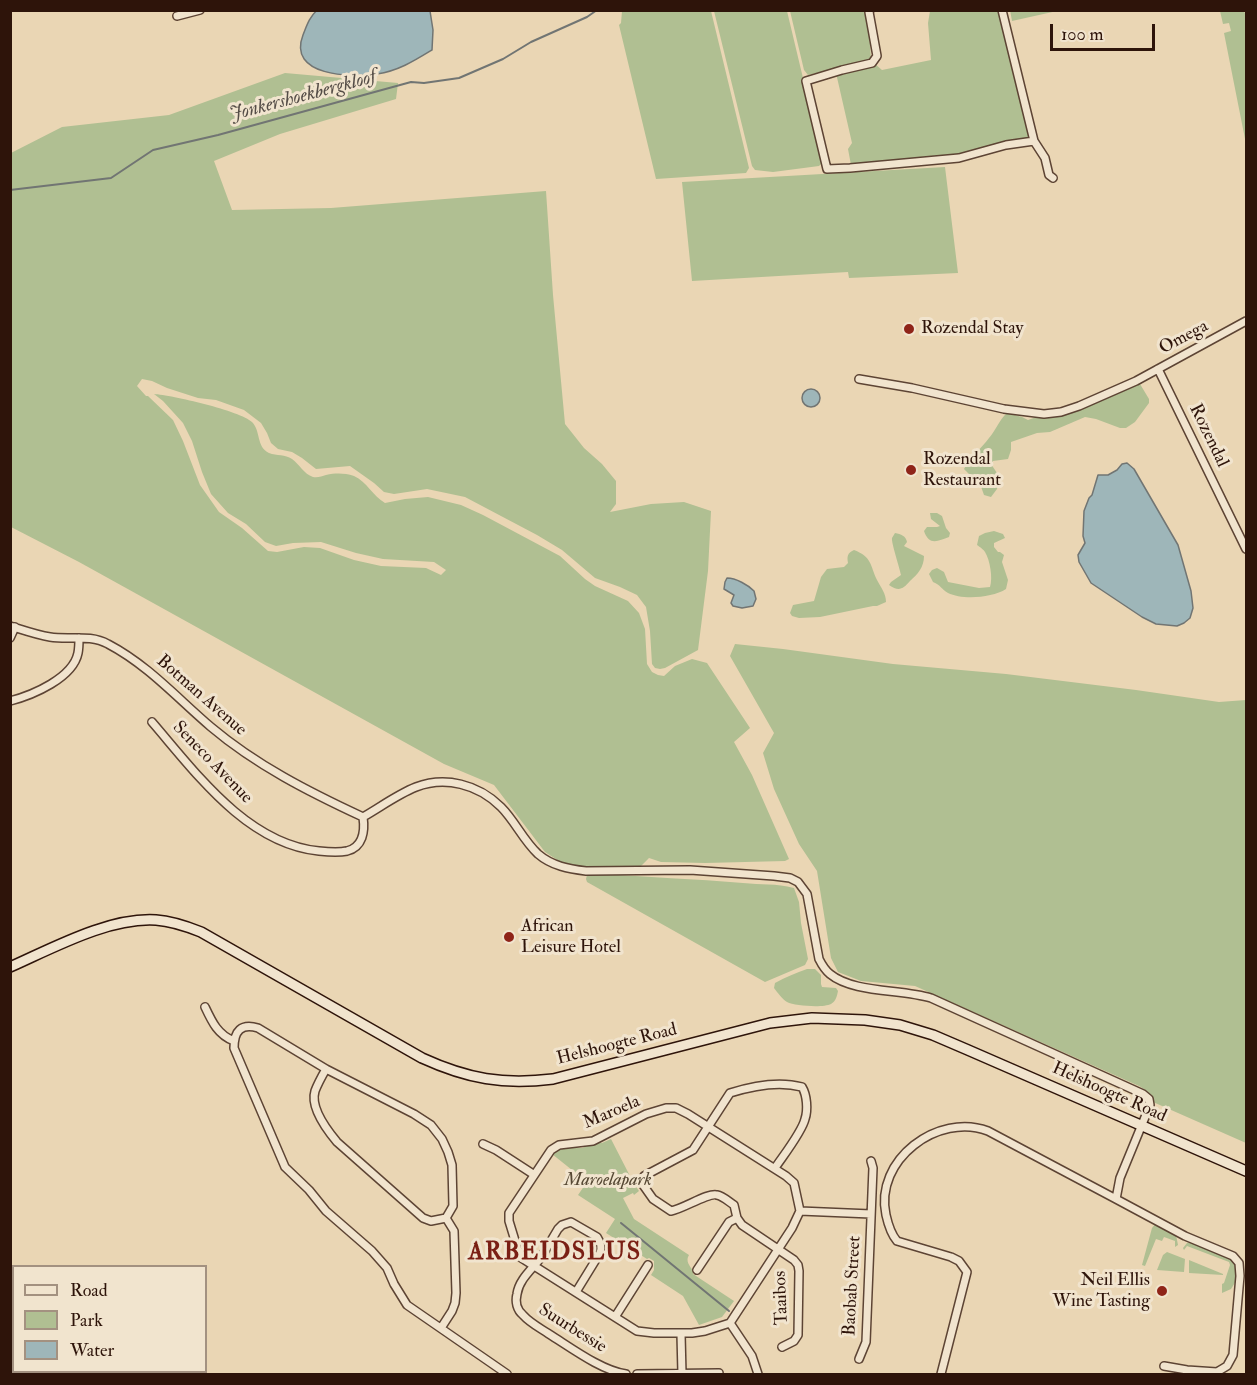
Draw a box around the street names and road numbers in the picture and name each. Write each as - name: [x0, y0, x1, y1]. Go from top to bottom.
- street label: Omega: [1156, 316, 1212, 360]
- street label: Rozendal: [1183, 401, 1233, 471]
- street label: Botman Avenue: [151, 651, 251, 741]
- street label: Seneco Avenue: [167, 717, 257, 809]
- street label: Helshoogte Road: [555, 1020, 679, 1070]
- street label: Helshoogte Road: [1048, 1058, 1170, 1128]
- street label: Maroela: [580, 1091, 644, 1135]
- street label: Baobab Street: [840, 1235, 866, 1337]
- street label: Taaibos: [770, 1270, 794, 1326]
- street label: Suurbessie: [534, 1300, 610, 1358]

